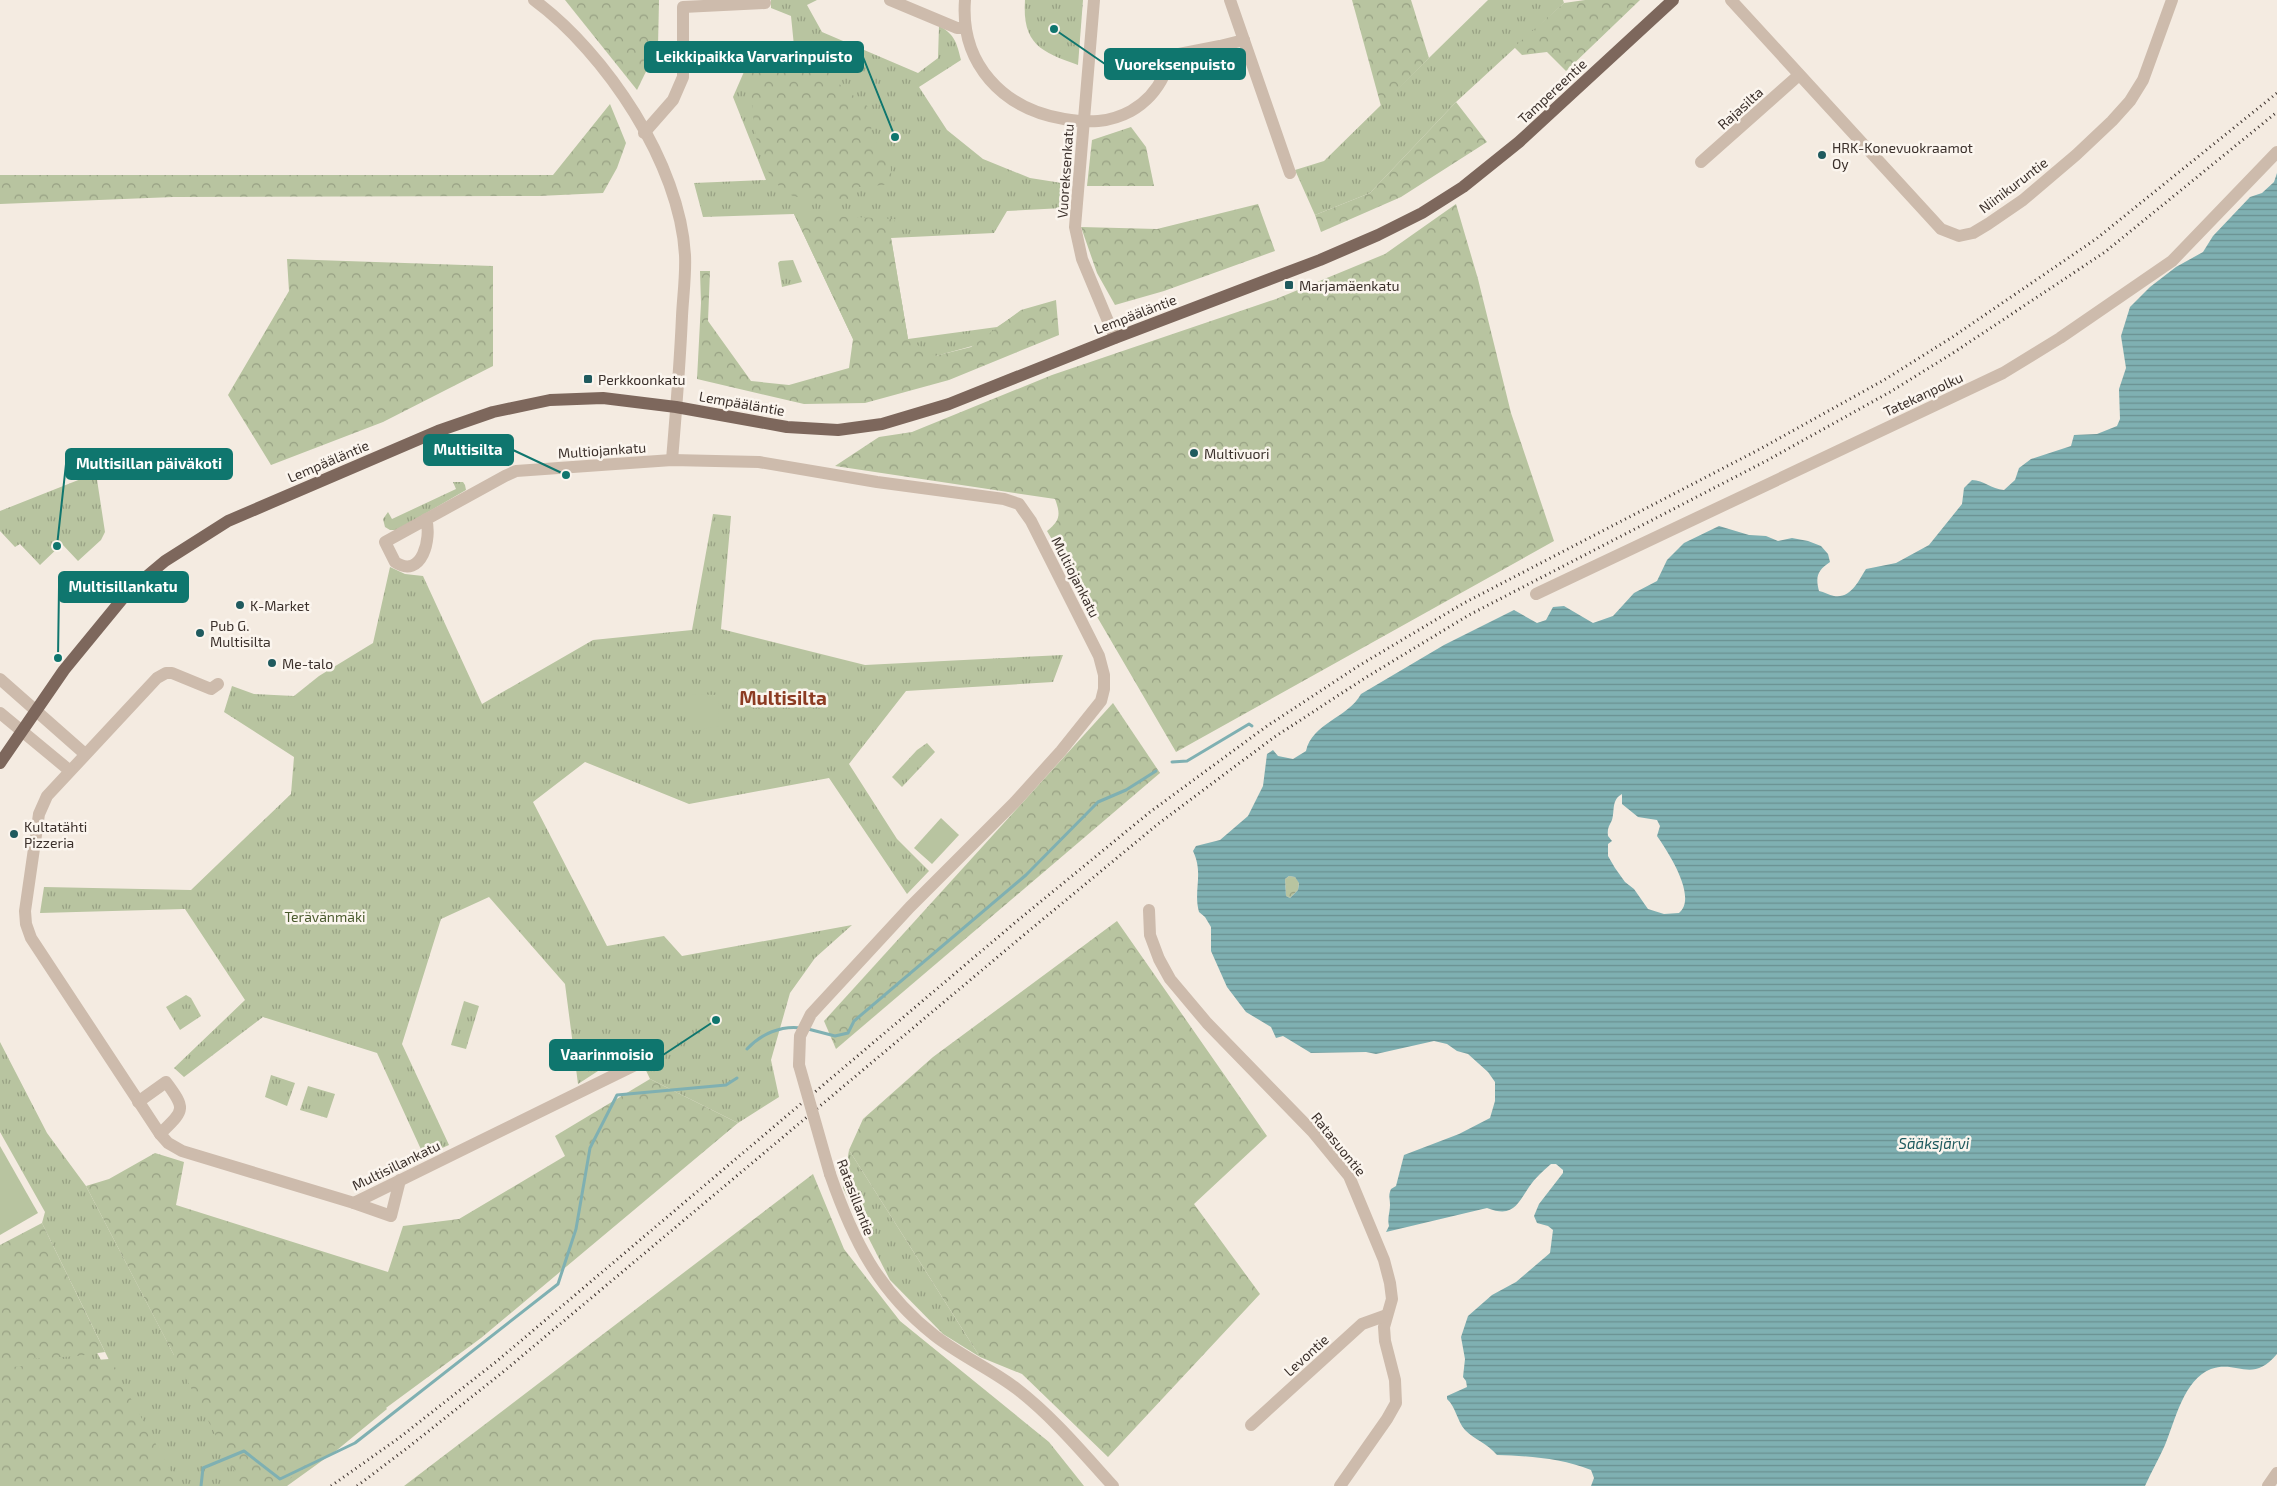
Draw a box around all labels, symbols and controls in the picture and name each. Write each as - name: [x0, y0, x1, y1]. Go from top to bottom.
- callout: Leikkipaikka Varvarinpuisto: [645, 42, 863, 72]
- text: Leikkipaikka Varvarinpuisto: [655, 47, 853, 65]
- callout: Vuoreksenpuisto: [1105, 49, 1245, 79]
- text: Vuoreksenpuisto: [1115, 55, 1235, 73]
- street label: Tampereentie: [1514, 55, 1590, 127]
- street label: Rajasilta: [1714, 83, 1766, 133]
- street label: Vuoreksenkatu: [1053, 123, 1077, 219]
- place label: HRK-Konevuokraamot Oy: [1832, 139, 1973, 172]
- marker: HRK-Konevuokraamot Oy: [1816, 149, 1828, 161]
- street label: Niinikuruntie: [1975, 154, 2051, 216]
- place label: Marjamäenkatu: [1299, 277, 1400, 294]
- marker: Marjamäenkatu: [1283, 279, 1295, 291]
- street label: Lempääläntie: [1091, 291, 1179, 337]
- street label: Tatekanpolku: [1881, 368, 1965, 420]
- place label: Perkkoonkatu: [598, 371, 686, 388]
- marker: Perkkoonkatu: [582, 373, 594, 385]
- street label: Lempääläntie: [698, 387, 786, 419]
- callout: Multisilta: [424, 435, 513, 465]
- street label: Lempääläntie: [285, 436, 371, 486]
- street label: Multiojankatu: [557, 438, 647, 462]
- text: Multisilta: [433, 440, 503, 458]
- place label: Multivuori: [1204, 445, 1270, 462]
- marker: Multivuori: [1188, 447, 1200, 459]
- callout: Multisillan päiväkoti: [66, 449, 232, 479]
- text: Multisillan päiväkoti: [76, 454, 222, 472]
- street label: Multiojankatu: [1048, 534, 1104, 620]
- callout: Multisillankatu: [59, 572, 188, 602]
- text: Multisillankatu: [68, 577, 178, 595]
- place label: K-Market: [250, 597, 310, 614]
- marker: K-Market: [234, 599, 246, 611]
- place label: Pub G. Multisilta: [210, 617, 271, 650]
- marker: Pub G. Multisilta: [194, 627, 206, 639]
- place label: Me-talo: [282, 655, 333, 672]
- marker: Me-talo: [266, 657, 278, 669]
- district label: Multisilta: [739, 686, 827, 709]
- place label: Kultatähti Pizzeria: [24, 818, 87, 851]
- marker: Kultatähti Pizzeria: [8, 828, 20, 840]
- park label: Terävänmäki: [284, 908, 366, 925]
- callout: Vaarinmoisio: [550, 1040, 663, 1070]
- text: Vaarinmoisio: [560, 1045, 654, 1063]
- street label: Ratasuontie: [1308, 1109, 1370, 1179]
- water label: Sääksjärvi: [1899, 1134, 1970, 1153]
- street label: Multisillankatu: [349, 1136, 443, 1194]
- street label: Ratasillantie: [834, 1156, 878, 1238]
- street label: Levontie: [1280, 1330, 1332, 1380]

